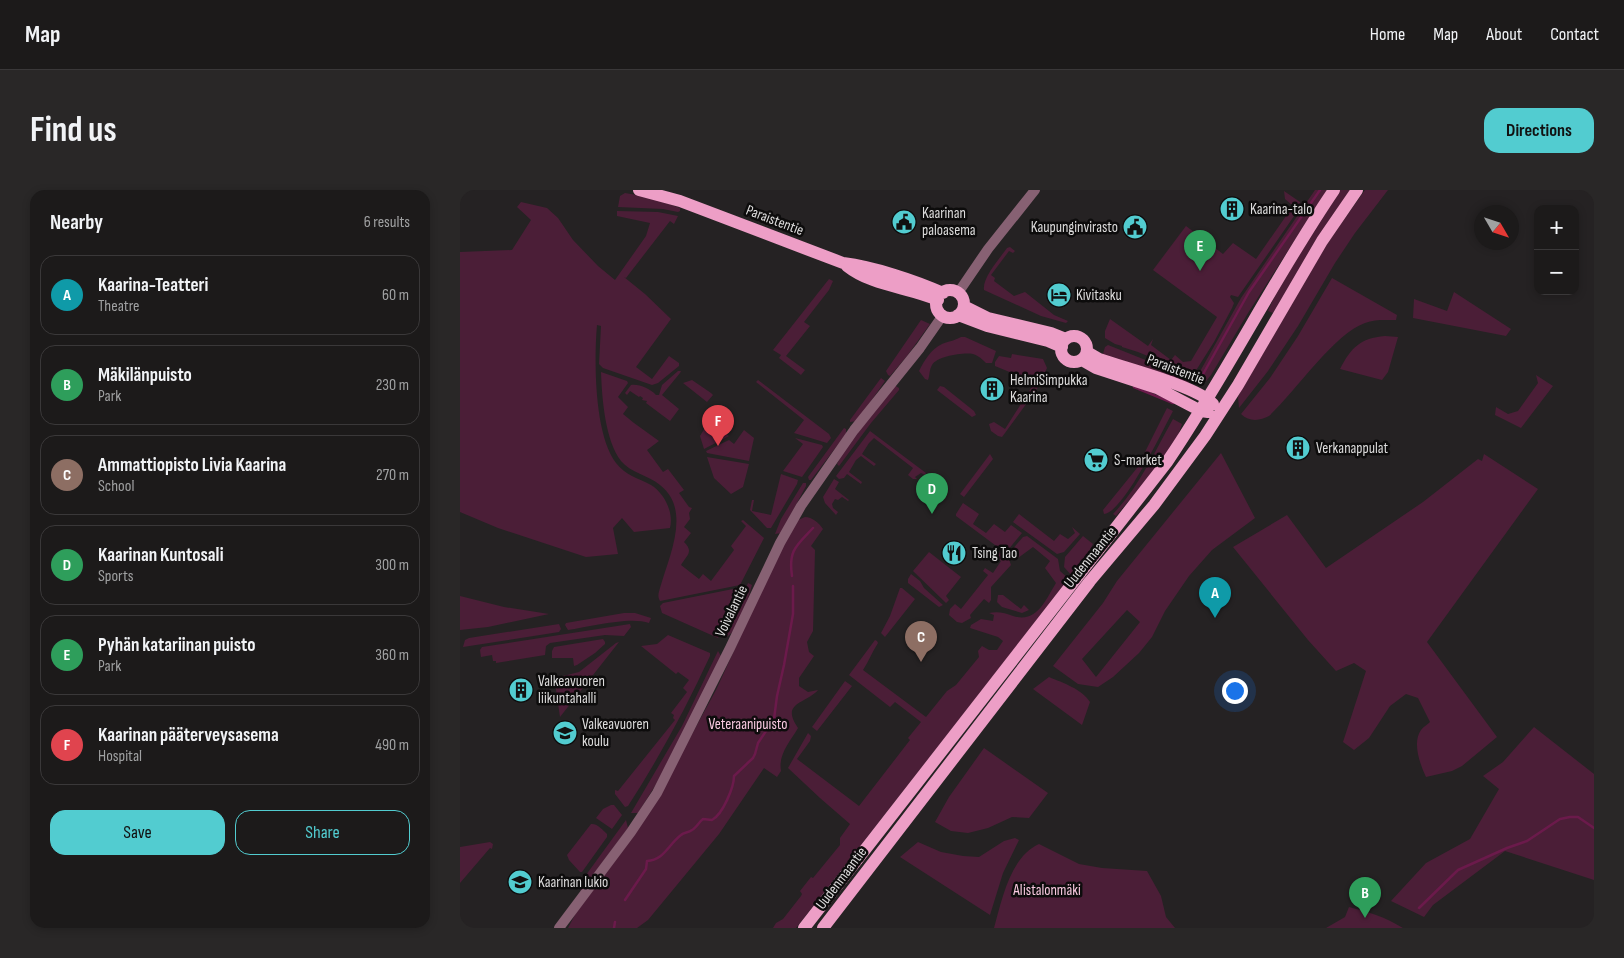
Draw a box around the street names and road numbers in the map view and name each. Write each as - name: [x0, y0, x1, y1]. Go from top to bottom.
- street label: Paraistentie: [743, 201, 806, 240]
- street label: Paraistentie: [1144, 350, 1207, 389]
- street label: Uudenmaantie: [1060, 523, 1121, 592]
- street label: Voivalantie: [711, 582, 752, 640]
- street label: Uudenmaantie: [812, 843, 871, 913]

